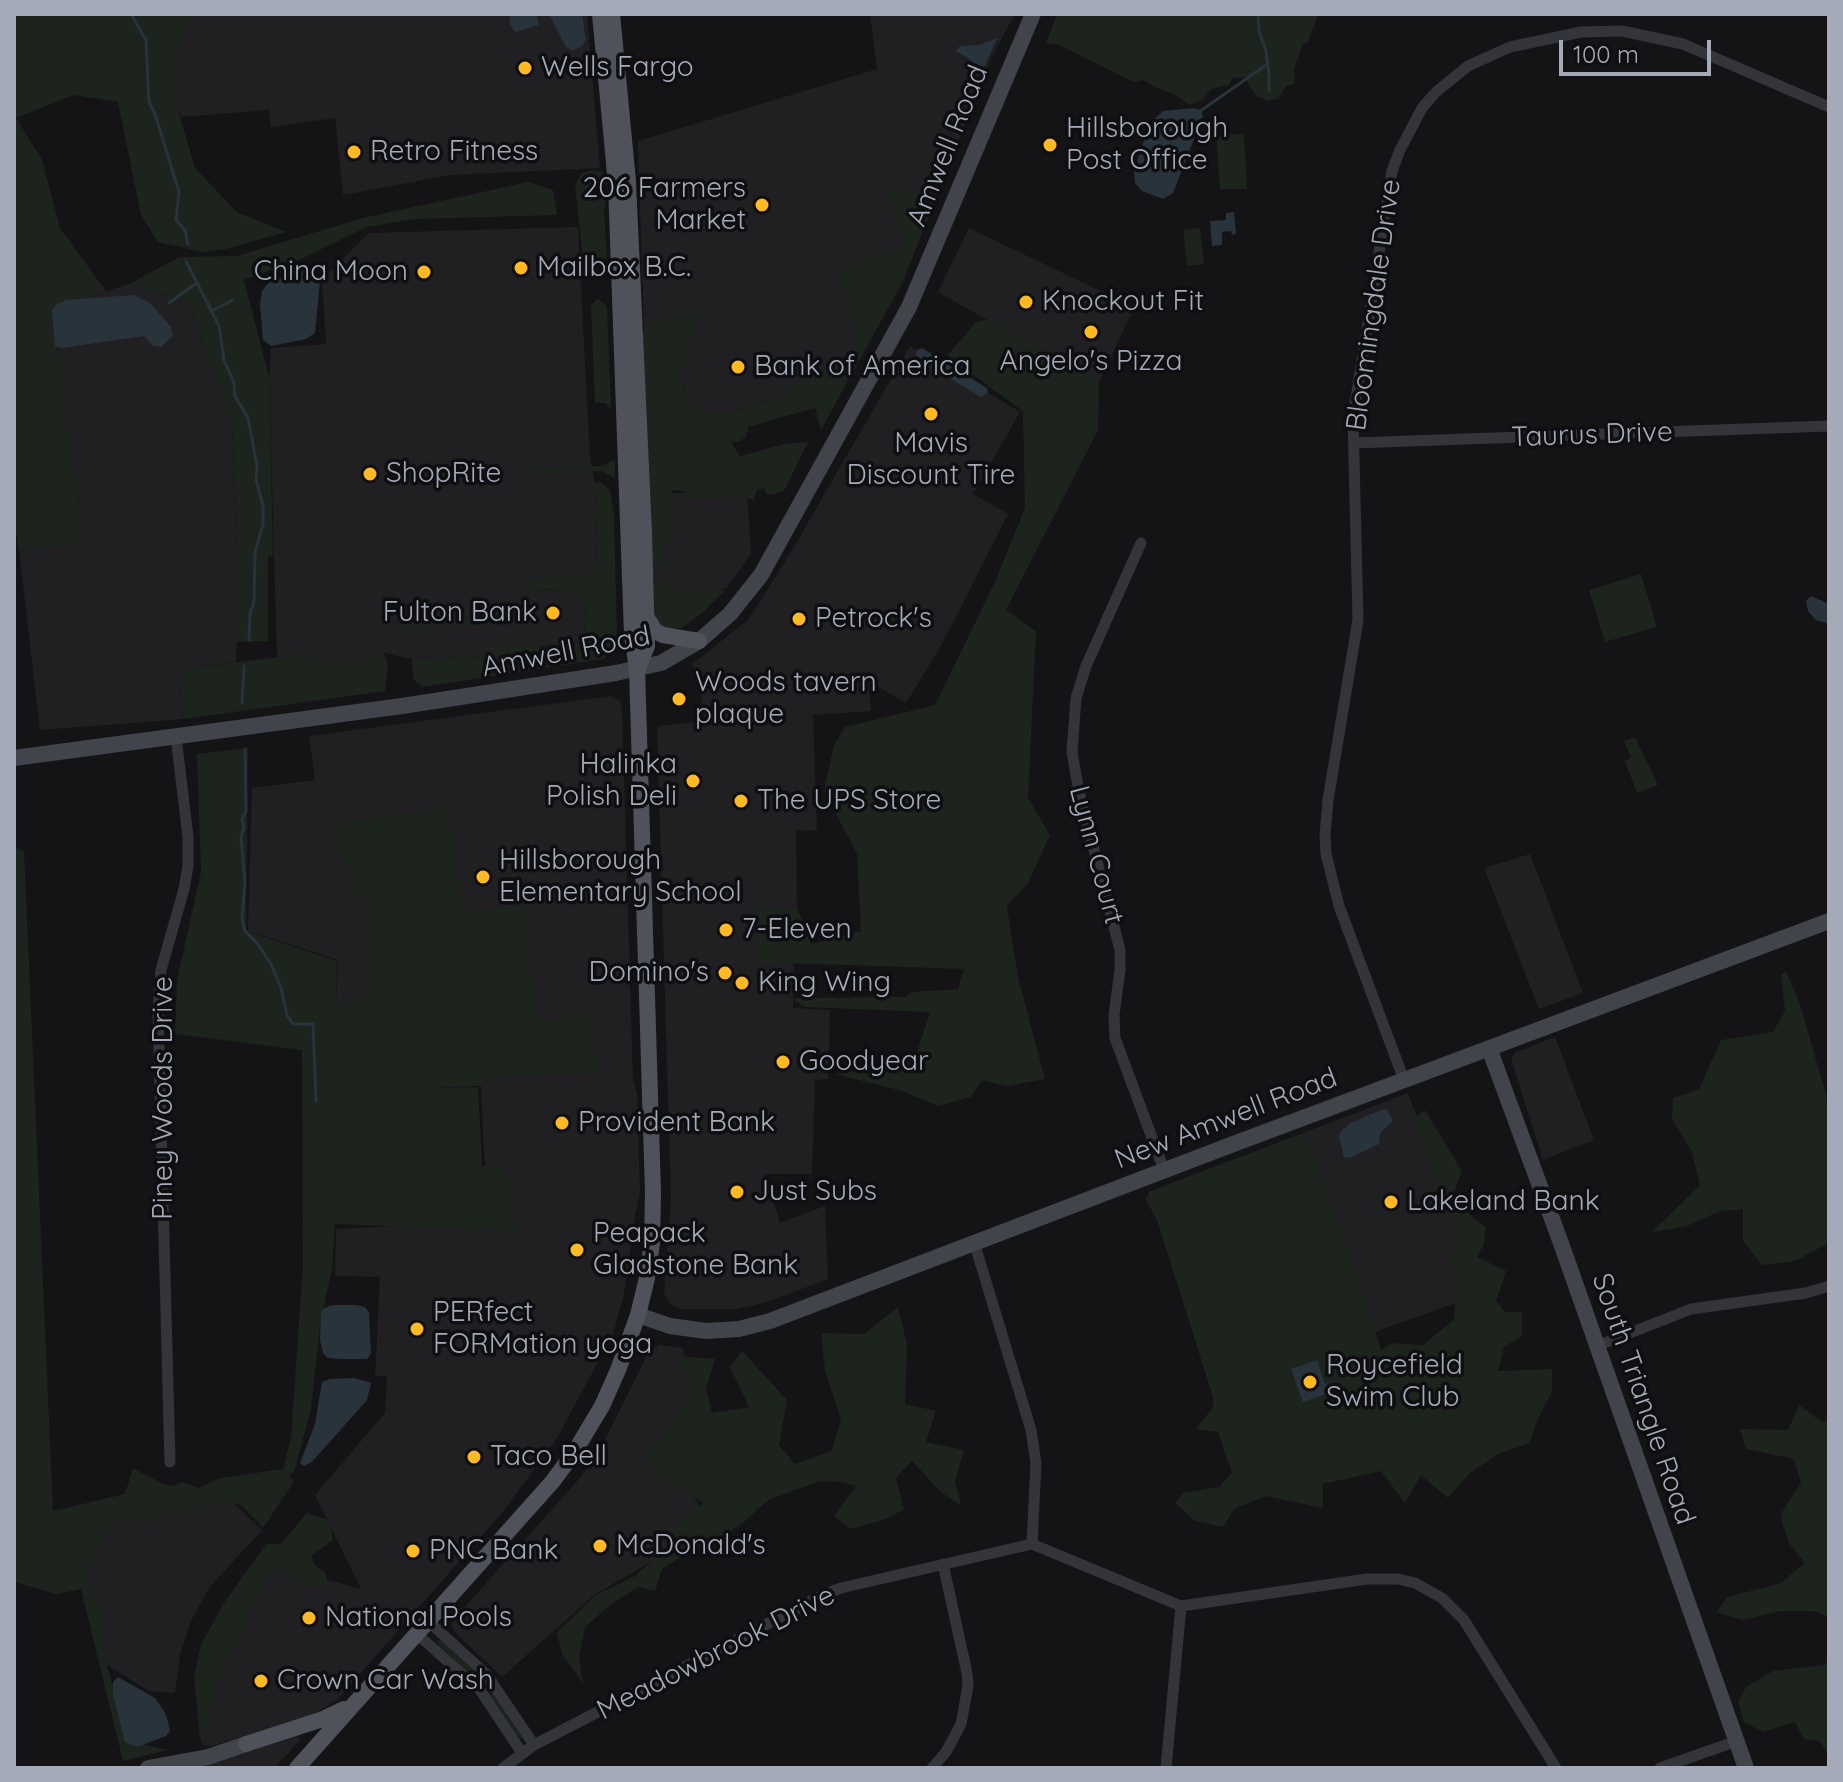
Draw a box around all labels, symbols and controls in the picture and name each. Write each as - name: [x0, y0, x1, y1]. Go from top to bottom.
- scale bar: [1563, 24, 1715, 74]
- text: 100 m: [1573, 39, 1639, 69]
- place label: Wells Fargo: [541, 51, 694, 85]
- marker: Wells Fargo: [516, 59, 534, 77]
- street label: Amwell Road: [900, 61, 996, 231]
- place label: Hillsborough Post Office: [1066, 112, 1228, 178]
- place label: Retro Fitness: [370, 135, 538, 169]
- marker: Hillsborough Post Office: [1041, 136, 1059, 154]
- marker: Retro Fitness: [345, 143, 363, 161]
- place label: 206 Farmers Market: [583, 172, 746, 238]
- street label: Bloomingdale Drive: [1340, 177, 1408, 433]
- marker: 206 Farmers Market: [753, 196, 771, 214]
- place label: Mailbox B.C.: [537, 251, 691, 285]
- place label: China Moon: [254, 255, 408, 289]
- marker: Mailbox B.C.: [512, 259, 530, 277]
- marker: China Moon: [415, 263, 433, 281]
- place label: Knockout Fit: [1042, 285, 1204, 319]
- marker: Knockout Fit: [1017, 293, 1035, 311]
- marker: Angelo's Pizza: [1082, 323, 1100, 341]
- place label: Angelo's Pizza: [1000, 345, 1182, 379]
- place label: Bank of America: [754, 350, 970, 384]
- marker: Bank of America: [729, 358, 747, 376]
- marker: Mavis Discount Tire: [922, 405, 940, 423]
- street label: Taurus Drive: [1511, 415, 1673, 455]
- place label: Mavis Discount Tire: [847, 427, 1015, 493]
- place label: ShopRite: [386, 457, 501, 491]
- marker: ShopRite: [361, 465, 379, 483]
- place label: Fulton Bank: [383, 596, 537, 630]
- place label: Petrock's: [815, 602, 932, 636]
- marker: Fulton Bank: [544, 604, 562, 622]
- marker: Petrock's: [790, 610, 808, 628]
- street label: Amwell Road: [479, 619, 653, 685]
- place label: Woods tavern plaque: [695, 666, 877, 732]
- marker: Woods tavern plaque: [670, 690, 688, 708]
- place label: Halinka Polish Deli: [546, 748, 677, 814]
- marker: Halinka Polish Deli: [684, 772, 702, 790]
- street label: Lynn Court: [1061, 782, 1131, 928]
- place label: The UPS Store: [757, 784, 941, 818]
- marker: The UPS Store: [732, 792, 750, 810]
- place label: Hillsborough Elementary School: [499, 844, 742, 910]
- marker: Hillsborough Elementary School: [474, 868, 492, 886]
- place label: 7-Eleven: [742, 913, 852, 947]
- marker: 7-Eleven: [717, 921, 735, 939]
- place label: Domino's: [589, 956, 709, 990]
- marker: Domino's: [716, 964, 734, 982]
- place label: King Wing: [758, 966, 891, 1000]
- marker: King Wing: [733, 974, 751, 992]
- street label: Piney Woods Drive: [147, 976, 181, 1220]
- place label: Goodyear: [799, 1045, 929, 1079]
- marker: Goodyear: [774, 1053, 792, 1071]
- street label: New Amwell Road: [1110, 1061, 1342, 1177]
- place label: Provident Bank: [578, 1106, 775, 1140]
- marker: Provident Bank: [553, 1114, 571, 1132]
- place label: Just Subs: [753, 1175, 877, 1209]
- marker: Just Subs: [728, 1183, 746, 1201]
- place label: Lakeland Bank: [1407, 1185, 1600, 1219]
- marker: Lakeland Bank: [1382, 1193, 1400, 1211]
- place label: Peapack Gladstone Bank: [593, 1217, 798, 1283]
- marker: Peapack Gladstone Bank: [568, 1241, 586, 1259]
- street label: South Triangle Road: [1584, 1269, 1702, 1529]
- place label: PERfect FORMation yoga: [433, 1296, 652, 1362]
- marker: PERfect FORMation yoga: [408, 1320, 426, 1338]
- place label: Roycefield Swim Club: [1326, 1349, 1463, 1415]
- marker: Roycefield Swim Club: [1301, 1373, 1319, 1391]
- place label: Taco Bell: [490, 1440, 607, 1474]
- marker: Taco Bell: [465, 1448, 483, 1466]
- place label: McDonald's: [616, 1529, 766, 1563]
- place label: PNC Bank: [429, 1534, 558, 1568]
- marker: McDonald's: [591, 1537, 609, 1555]
- marker: PNC Bank: [404, 1542, 422, 1560]
- street label: Meadowbrook Drive: [592, 1579, 840, 1727]
- place label: National Pools: [325, 1601, 512, 1635]
- marker: National Pools: [300, 1609, 318, 1627]
- place label: Crown Car Wash: [277, 1664, 494, 1698]
- marker: Crown Car Wash: [252, 1672, 270, 1690]

